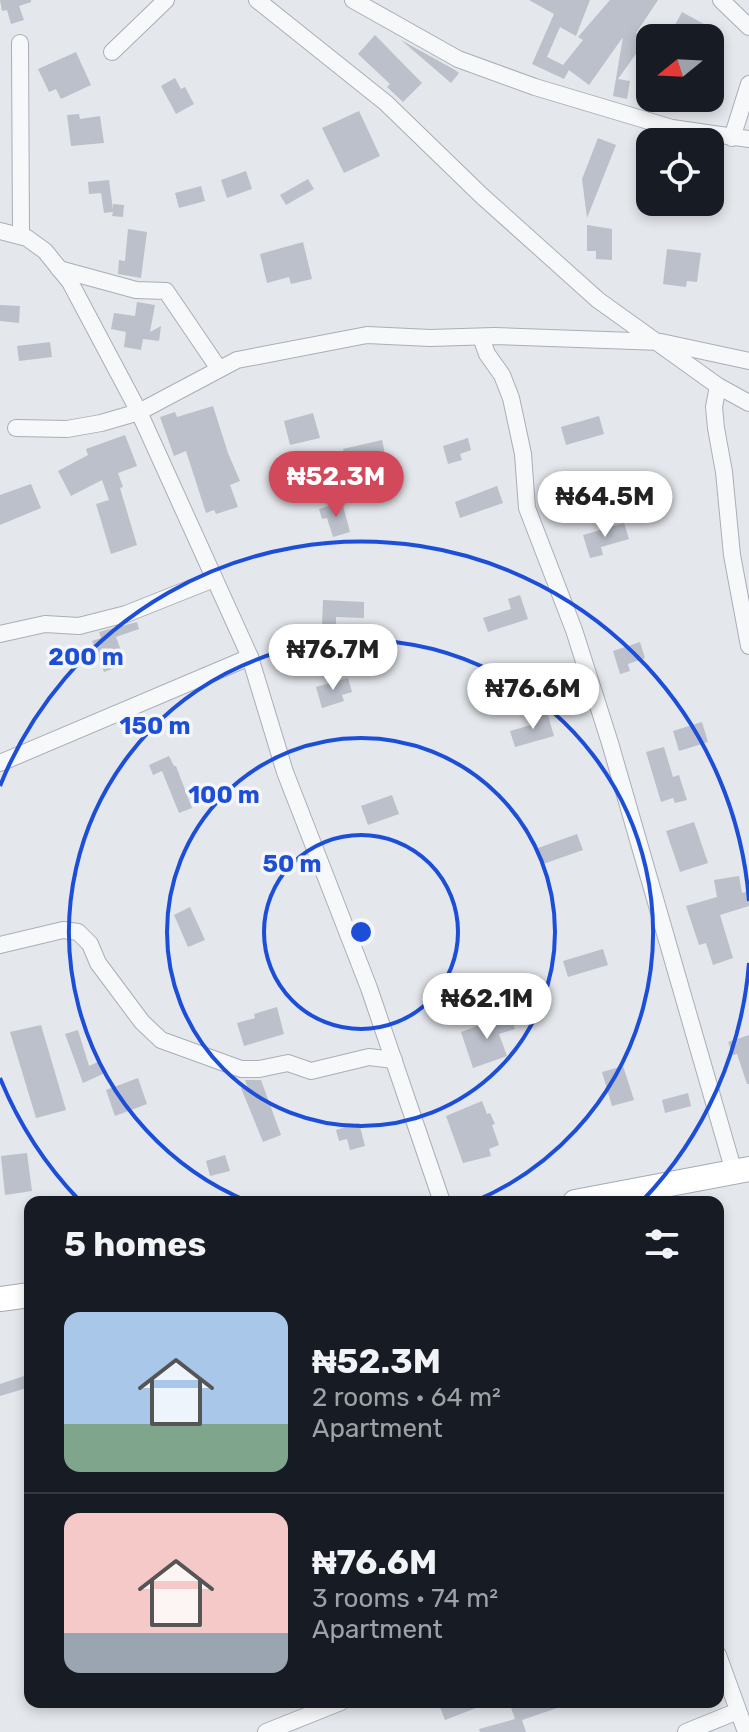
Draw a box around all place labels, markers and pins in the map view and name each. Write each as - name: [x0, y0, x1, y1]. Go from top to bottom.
- pin: ₦52.3M: [271, 451, 401, 519]
- pin: ₦64.5M: [540, 471, 670, 539]
- pin: ₦76.7M: [268, 624, 398, 692]
- pin: ₦76.6M: [468, 663, 598, 731]
- centre of rings: [347, 918, 375, 946]
- pin: ₦62.1M: [422, 973, 552, 1041]

